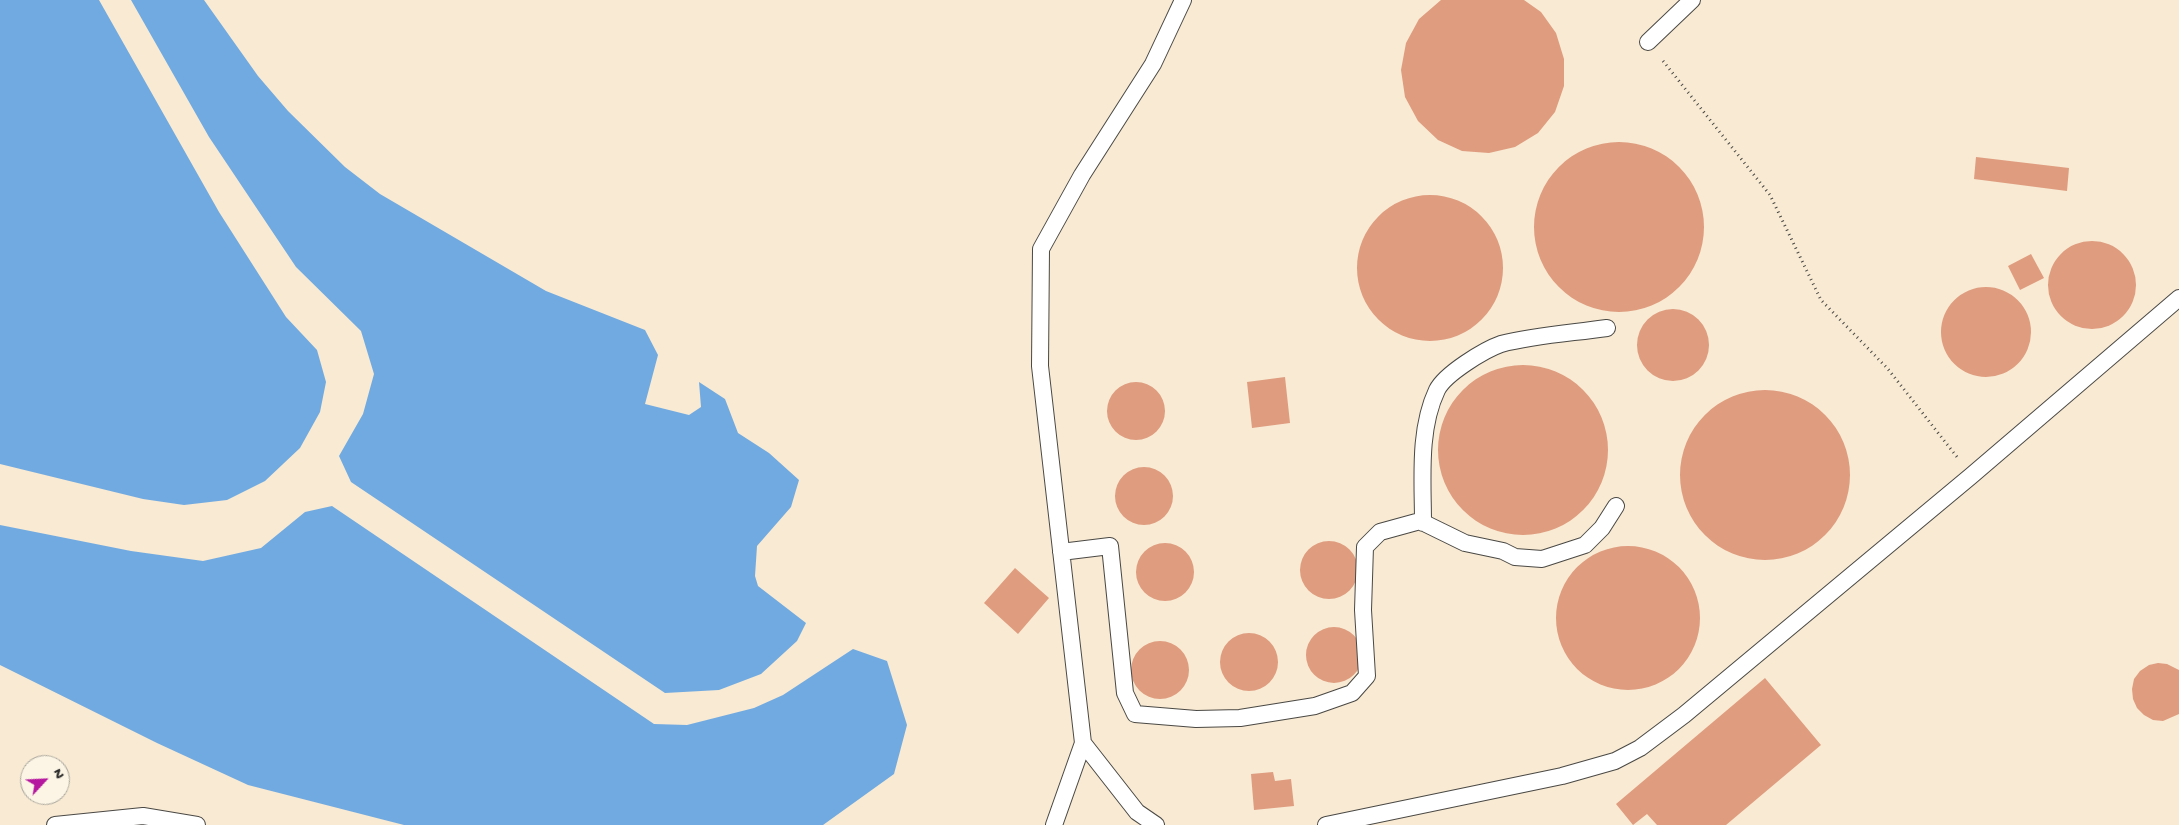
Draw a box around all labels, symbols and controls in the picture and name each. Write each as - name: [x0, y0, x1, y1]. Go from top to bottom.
- north arrow: [20, 755, 70, 805]
- text: N: [49, 766, 68, 782]

